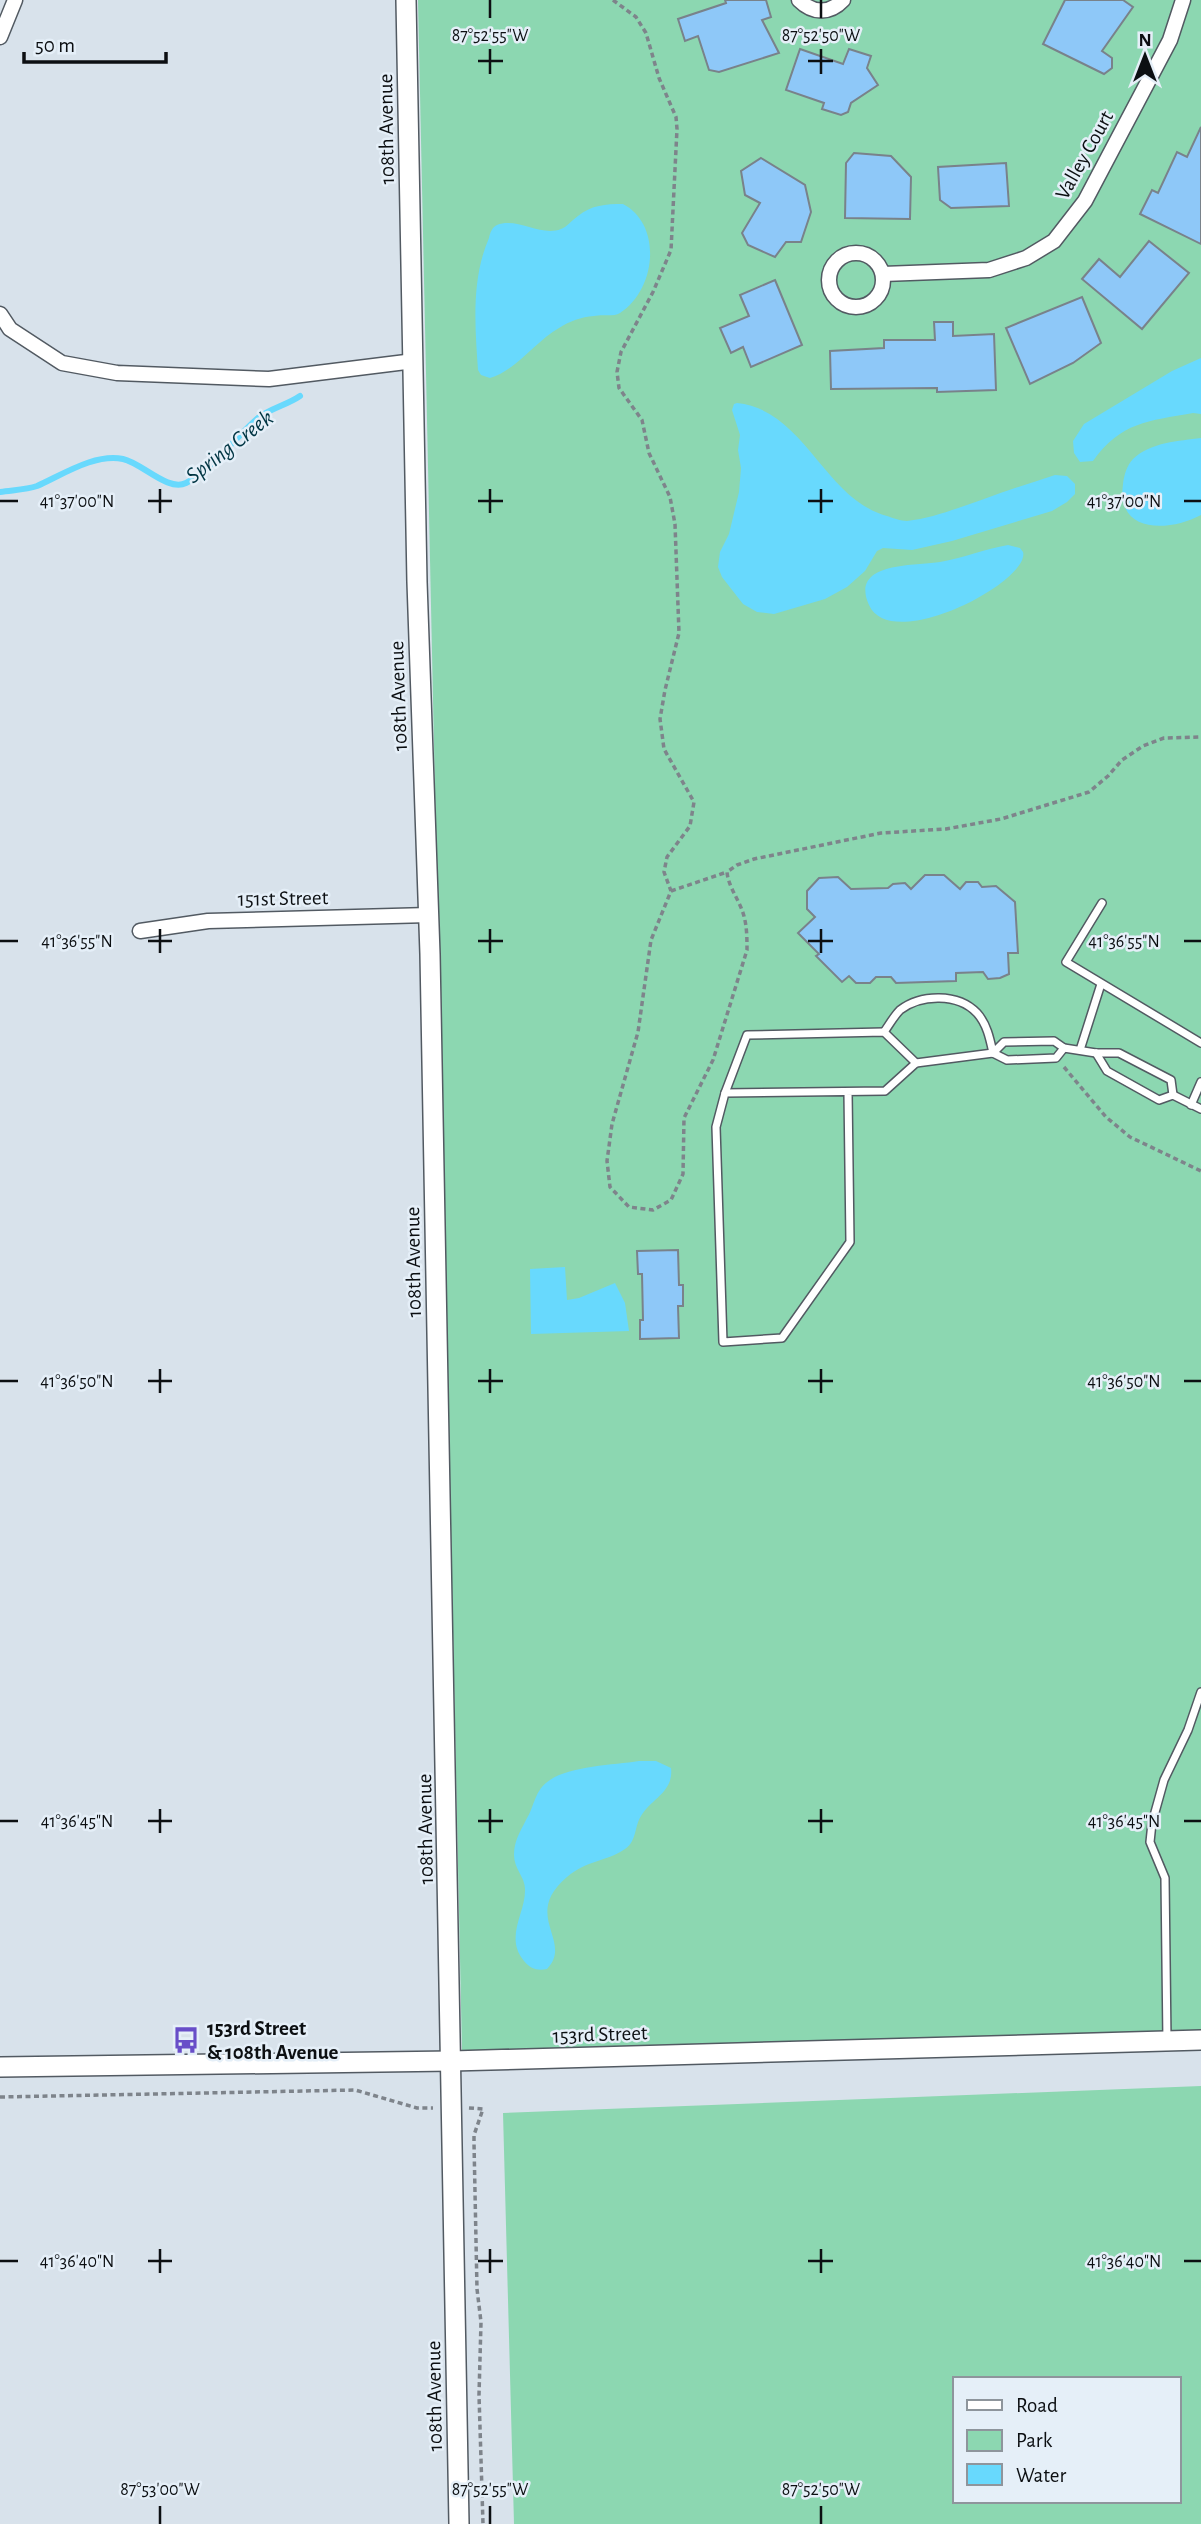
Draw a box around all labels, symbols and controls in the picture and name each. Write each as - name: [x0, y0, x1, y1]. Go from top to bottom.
- scale bar: [24, 21, 166, 65]
- north arrow: [1110, 21, 1180, 91]
- text: 87°52'55"W: [452, 27, 528, 45]
- text: 87°52'50"W: [782, 27, 860, 45]
- text: N: [1138, 31, 1152, 50]
- text: 50 m: [35, 35, 75, 56]
- street label: 108th Avenue: [375, 74, 398, 184]
- street label: Valley Court: [1052, 107, 1117, 203]
- water label: Spring Creek: [182, 406, 278, 488]
- text: 41°37'00"N: [40, 493, 114, 511]
- text: 41°37'00"N: [1087, 493, 1161, 511]
- street label: 108th Avenue: [386, 640, 411, 752]
- street label: 151st Street: [238, 887, 329, 910]
- text: 41°36'55"N: [41, 933, 113, 951]
- text: 41°36'55"N: [1088, 933, 1160, 951]
- street label: 108th Avenue: [402, 1207, 425, 1317]
- text: 41°36'50"N: [40, 1373, 114, 1391]
- text: 41°36'50"N: [1087, 1373, 1161, 1391]
- street label: 108th Avenue: [414, 1774, 437, 1884]
- text: 41°36'45"N: [41, 1813, 113, 1831]
- text: 41°36'45"N: [1088, 1813, 1160, 1831]
- place label: 153rd Street & 108th Avenue: [207, 2018, 339, 2063]
- street label: 153rd Street: [552, 2022, 648, 2047]
- bus stop icon: 153rd Street & 108th Avenue: [171, 2025, 201, 2055]
- text: 41°36'40"N: [40, 2253, 114, 2271]
- text: 41°36'40"N: [1087, 2253, 1161, 2271]
- street label: 108th Avenue: [423, 2341, 446, 2451]
- legend: [953, 2377, 1180, 2503]
- text: Road: [1016, 2395, 1058, 2416]
- text: Park: [1016, 2430, 1053, 2451]
- text: Water: [1016, 2465, 1066, 2486]
- text: 87°53'00"W: [120, 2481, 200, 2499]
- text: 87°52'55"W: [452, 2481, 528, 2499]
- text: 87°52'50"W: [782, 2481, 860, 2499]

